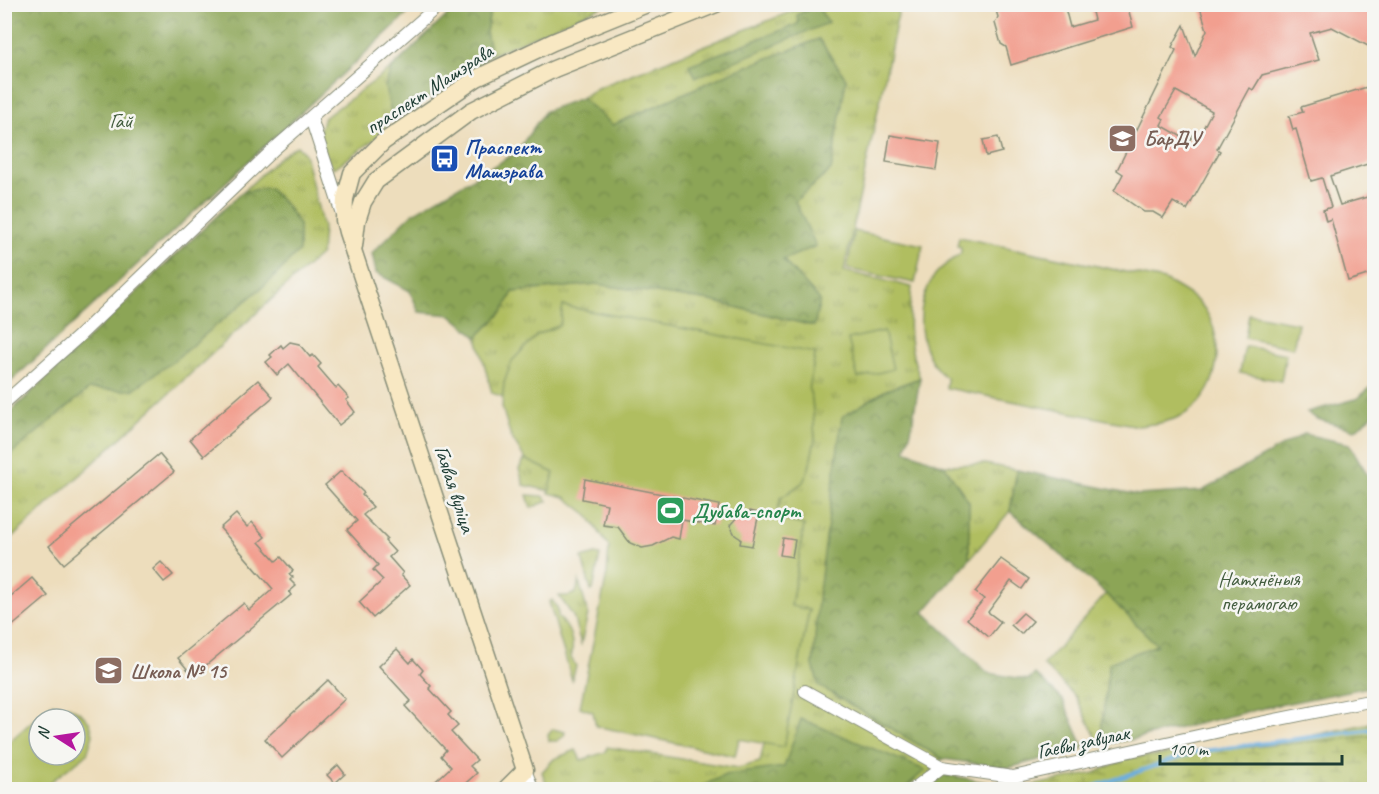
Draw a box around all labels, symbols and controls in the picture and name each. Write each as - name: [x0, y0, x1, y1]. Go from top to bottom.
- street label: праспект Машэрава: [360, 37, 499, 140]
- park label: Гай: [110, 108, 134, 134]
- school or university icon: БарДУ: [1107, 122, 1139, 154]
- place label: БарДУ: [1144, 125, 1204, 151]
- place label: Праспект Машэрава: [465, 134, 544, 184]
- bus stop icon: Праспект Машэрава: [428, 143, 460, 175]
- street label: Гаявая вуліца: [429, 442, 482, 538]
- sports icon: Дубава-спорт: [655, 495, 687, 527]
- place label: Дубава-спорт: [692, 498, 802, 524]
- park label: Натхнёныя перамогаю: [1218, 566, 1301, 616]
- school or university icon: Школа № 15: [93, 655, 125, 687]
- place label: Школа № 15: [130, 658, 228, 684]
- north arrow: [27, 707, 87, 767]
- street label: Гаевы завулак: [1035, 719, 1134, 765]
- text: N: [32, 724, 55, 741]
- scale bar: [1160, 728, 1342, 766]
- text: 100 m: [1169, 738, 1210, 760]

